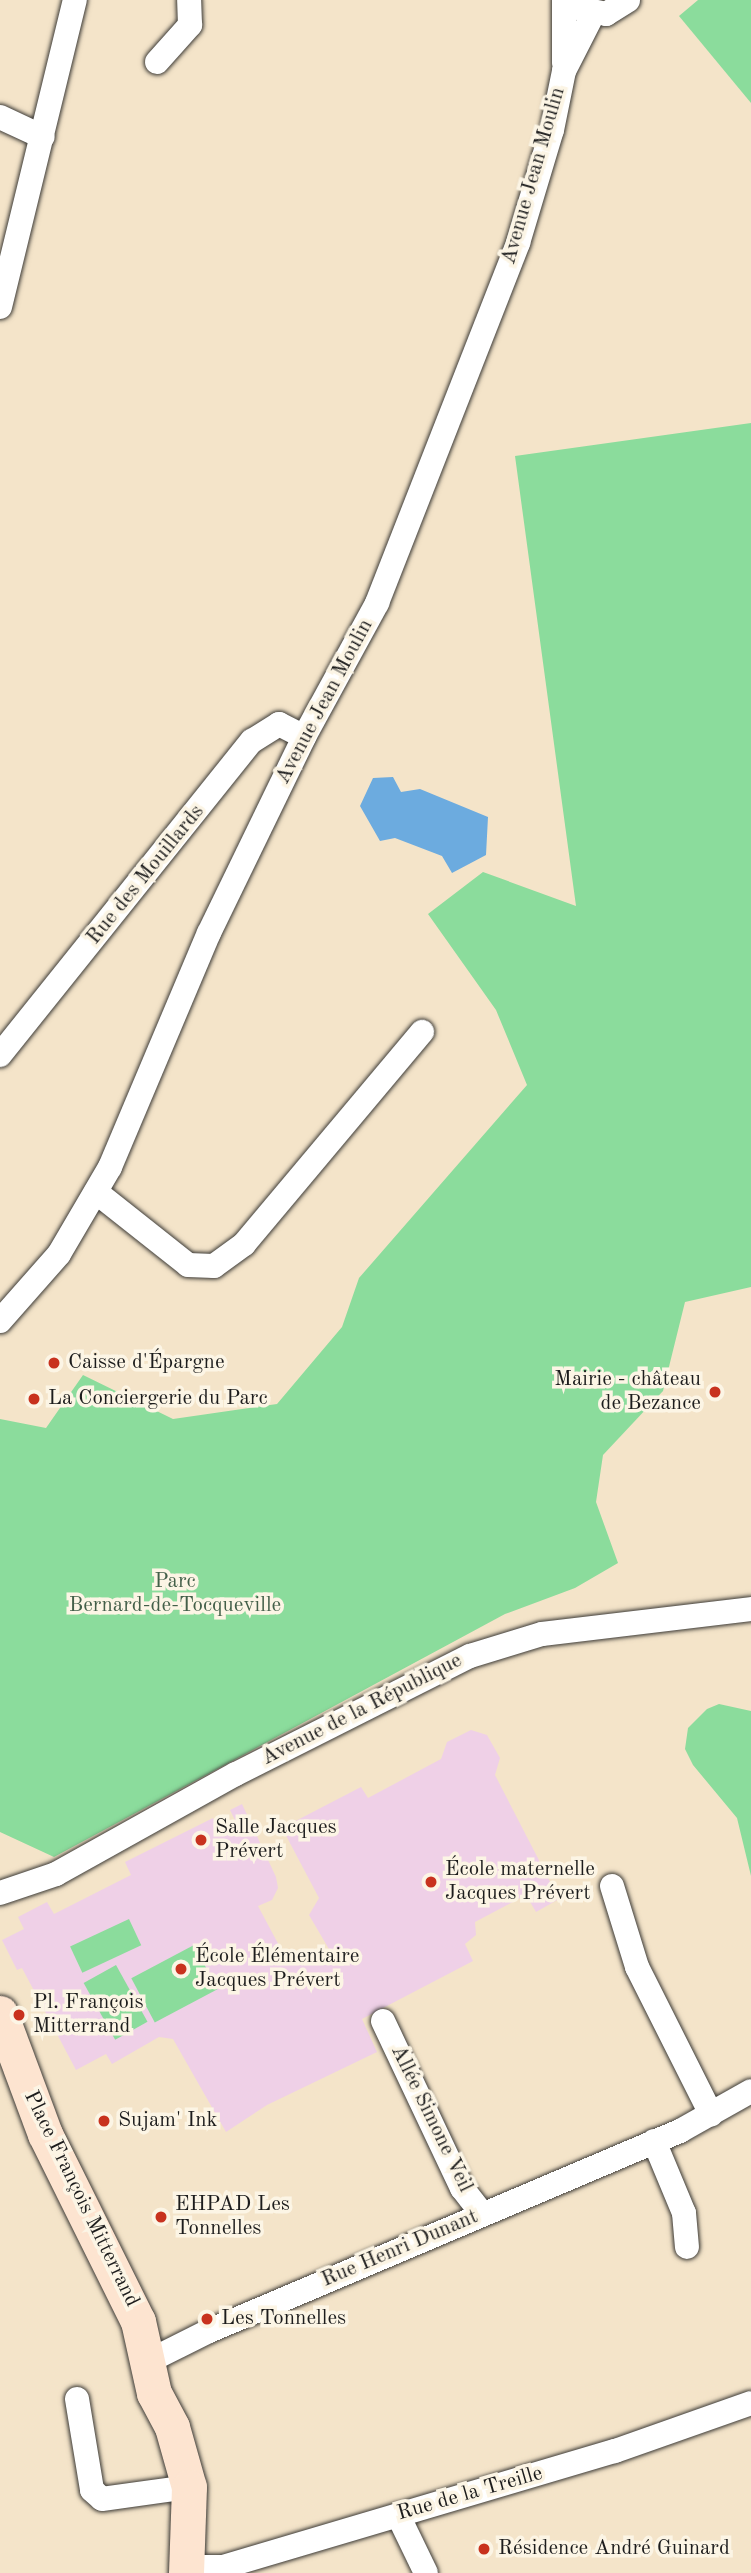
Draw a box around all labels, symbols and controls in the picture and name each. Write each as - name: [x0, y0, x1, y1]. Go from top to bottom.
- street label: Avenue Jean Moulin: [497, 85, 571, 267]
- street label: Avenue Jean Moulin: [271, 615, 379, 789]
- street label: Rue des Mouillards: [82, 800, 210, 950]
- place label: Caisse d'Épargne: [68, 1350, 225, 1376]
- marker: Caisse d'Épargne: [46, 1355, 62, 1371]
- place label: Mairie - château de Bezance: [554, 1367, 701, 1417]
- marker: Mairie - château de Bezance: [707, 1384, 723, 1400]
- place label: La Conciergerie du Parc: [48, 1386, 268, 1412]
- marker: La Conciergerie du Parc: [26, 1391, 42, 1407]
- park label: Parc Bernard-de-Tocqueville: [69, 1569, 281, 1619]
- street label: Avenue de la République: [258, 1649, 466, 1771]
- place label: Salle Jacques Prévert: [215, 1815, 337, 1865]
- marker: Salle Jacques Prévert: [193, 1832, 209, 1848]
- place label: École maternelle Jacques Prévert: [445, 1857, 595, 1907]
- marker: École maternelle Jacques Prévert: [423, 1874, 439, 1890]
- place label: École Élémentaire Jacques Prévert: [195, 1944, 359, 1994]
- marker: École Élémentaire Jacques Prévert: [173, 1961, 189, 1977]
- place label: Pl. François Mitterrand: [33, 1990, 144, 2040]
- marker: Pl. François Mitterrand: [11, 2007, 27, 2023]
- street label: Allée Simone Veil: [385, 2041, 477, 2197]
- street label: Place François Mitterrand: [18, 2087, 144, 2311]
- place label: Sujam' Ink: [118, 2108, 217, 2134]
- marker: Sujam' Ink: [96, 2113, 112, 2129]
- place label: EHPAD Les Tonnelles: [175, 2192, 290, 2242]
- street label: Rue Henri Dunant: [318, 2205, 482, 2293]
- marker: EHPAD Les Tonnelles: [153, 2209, 169, 2225]
- place label: Les Tonnelles: [221, 2306, 346, 2332]
- marker: Les Tonnelles: [199, 2311, 215, 2327]
- street label: Rue de la Treille: [394, 2461, 546, 2527]
- place label: Résidence André Guinard: [498, 2536, 730, 2562]
- marker: Résidence André Guinard: [476, 2541, 492, 2557]

